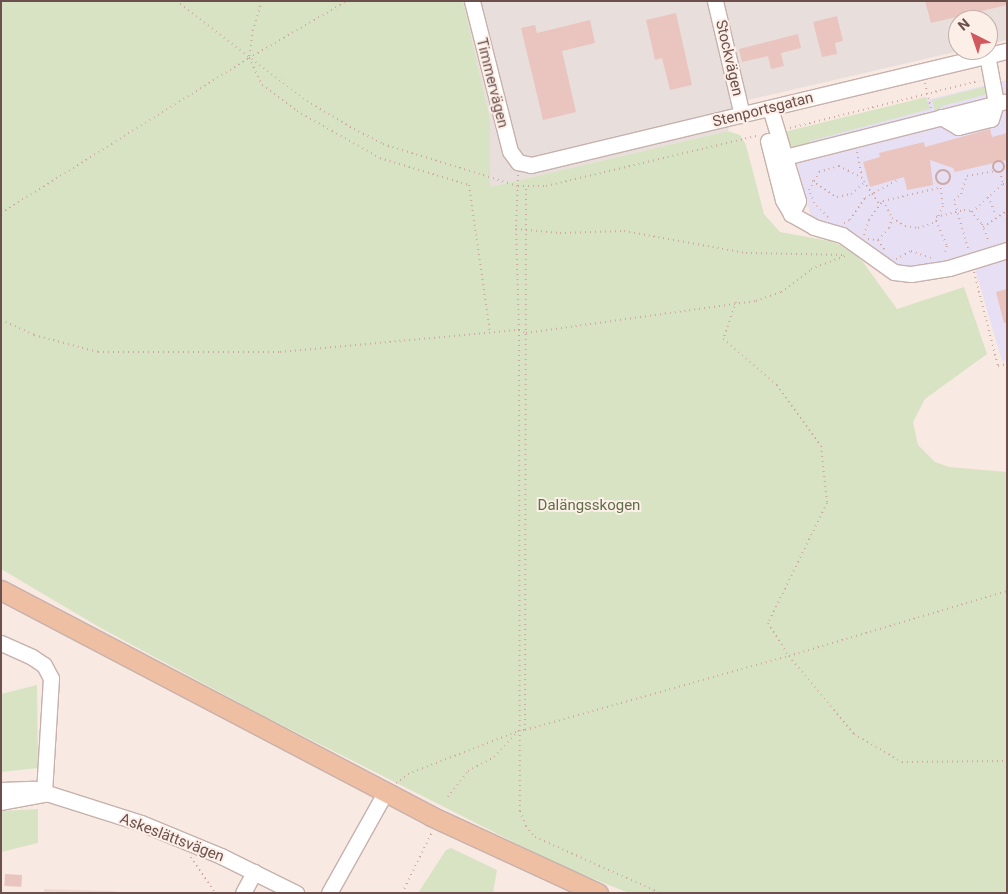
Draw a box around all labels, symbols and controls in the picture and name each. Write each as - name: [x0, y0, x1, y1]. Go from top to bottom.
- north arrow: [948, 10, 998, 60]
- text: N: [955, 15, 973, 34]
- street label: Stockvägen: [711, 18, 747, 98]
- street label: Timmervägen: [472, 36, 512, 130]
- street label: Stenportsgatan: [711, 89, 815, 131]
- park label: Dalängsskogen: [538, 497, 640, 515]
- street label: Askeslättsvägen: [117, 810, 227, 866]

